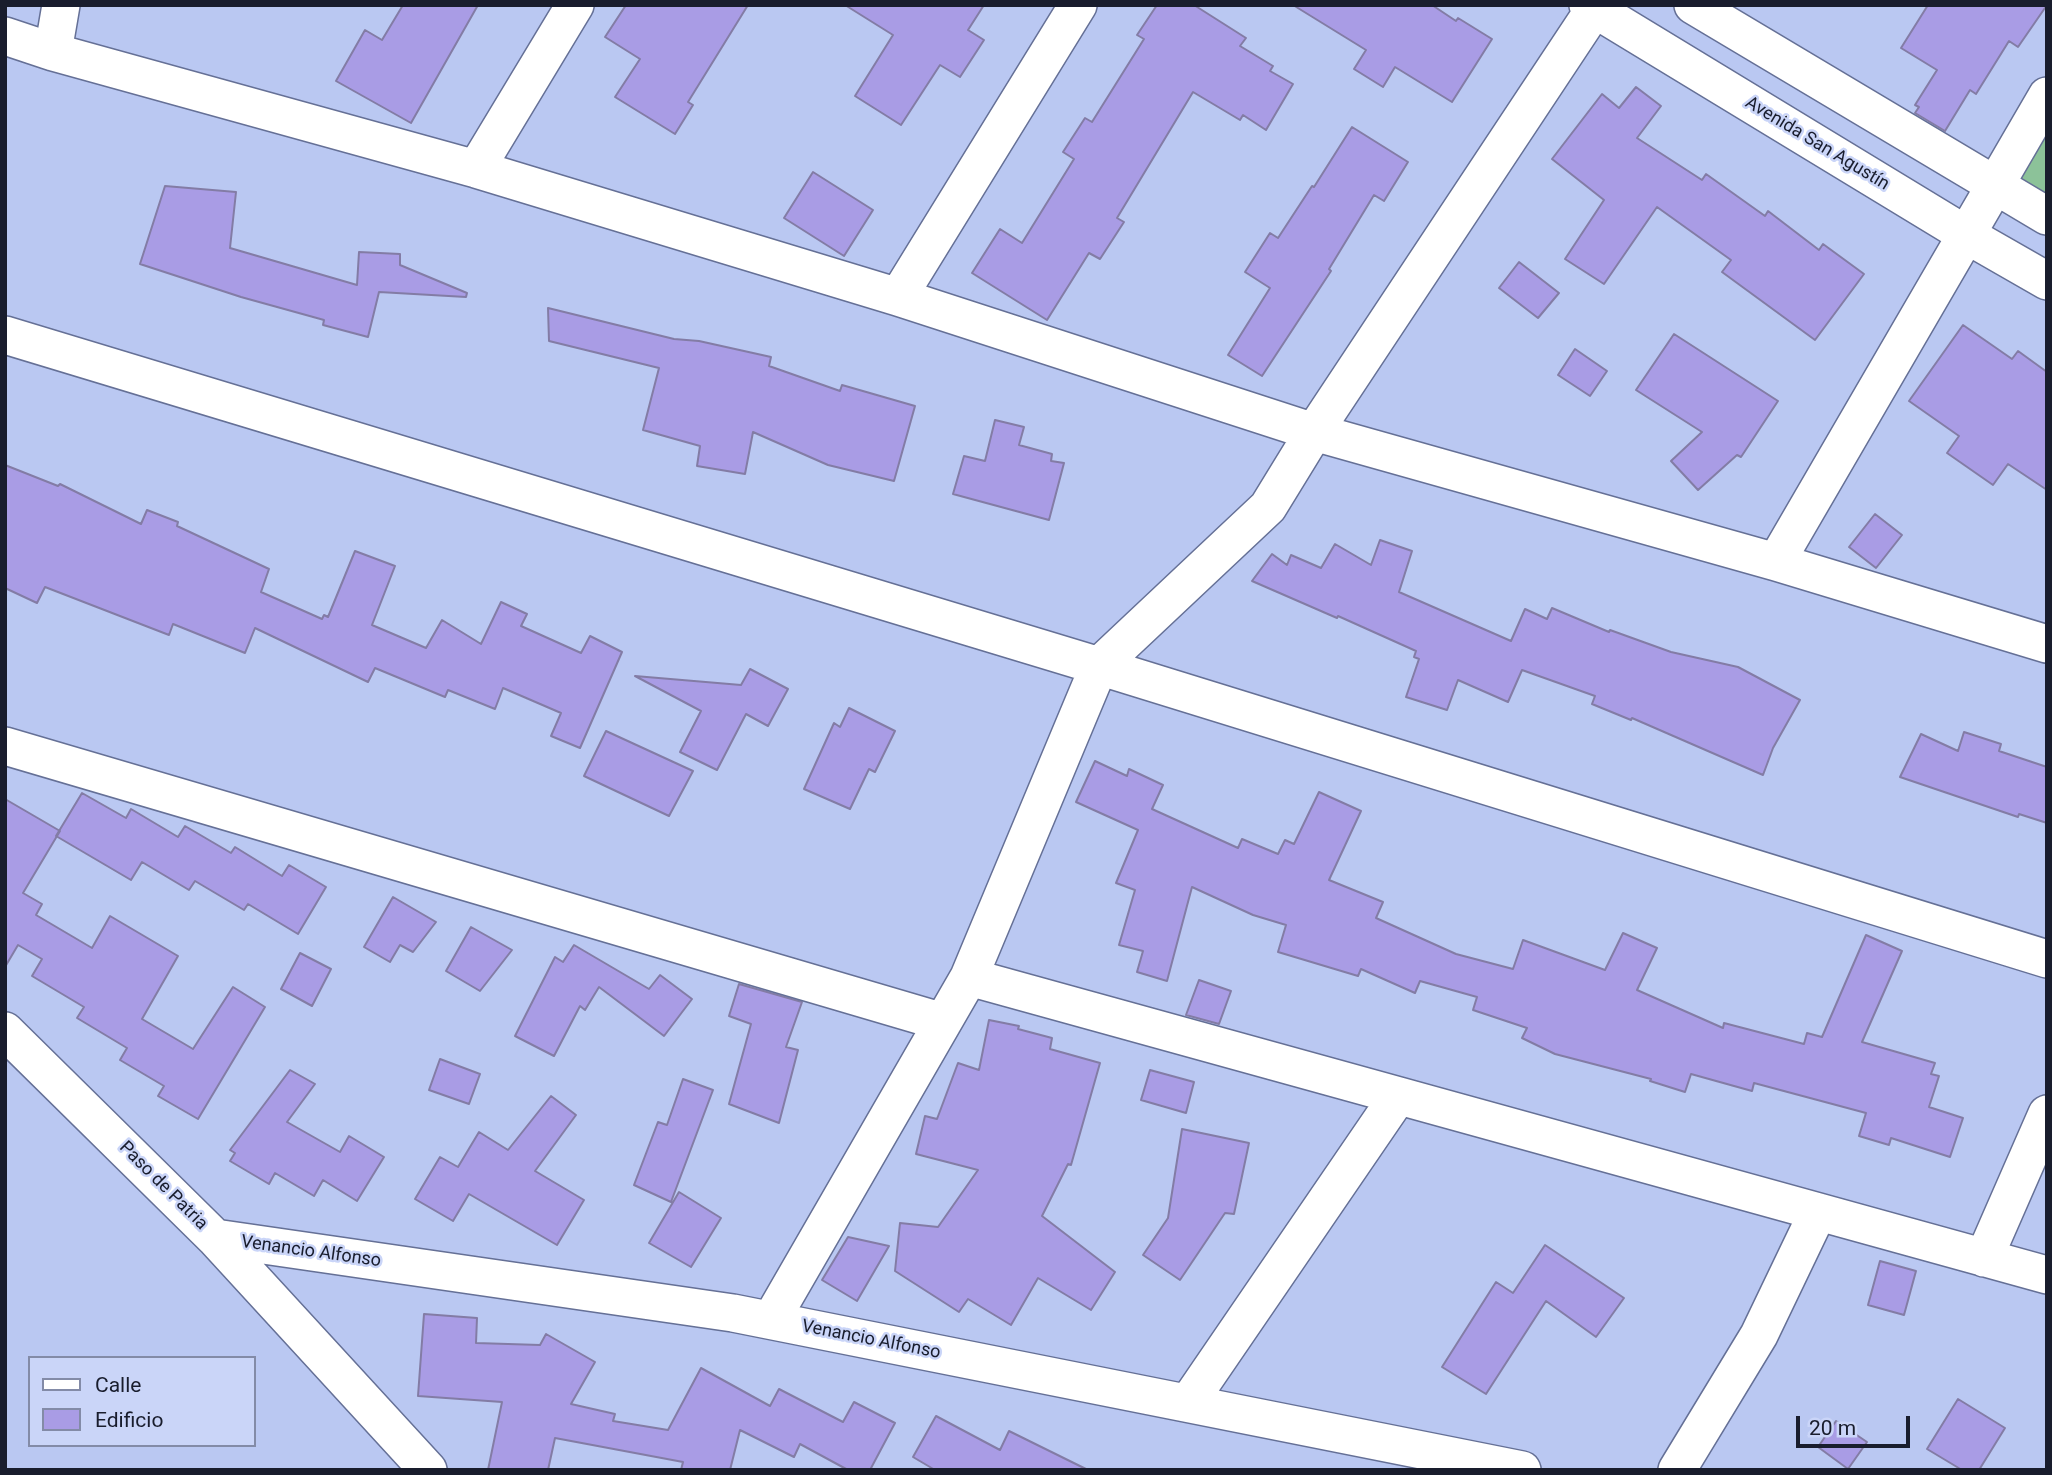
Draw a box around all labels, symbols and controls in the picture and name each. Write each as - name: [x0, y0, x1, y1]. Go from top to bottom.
- street label: Avenida San Agustín: [1741, 92, 1893, 196]
- street label: Paso de Patria: [114, 1137, 212, 1235]
- street label: Venancio Alfonso: [240, 1231, 382, 1273]
- street label: Venancio Alfonso: [800, 1316, 942, 1364]
- legend: [28, 1356, 256, 1447]
- text: Calle: [95, 1373, 141, 1397]
- scale bar: [1800, 1402, 1914, 1446]
- text: Edificio: [95, 1408, 163, 1432]
- text: 20 m: [1809, 1416, 1856, 1440]

